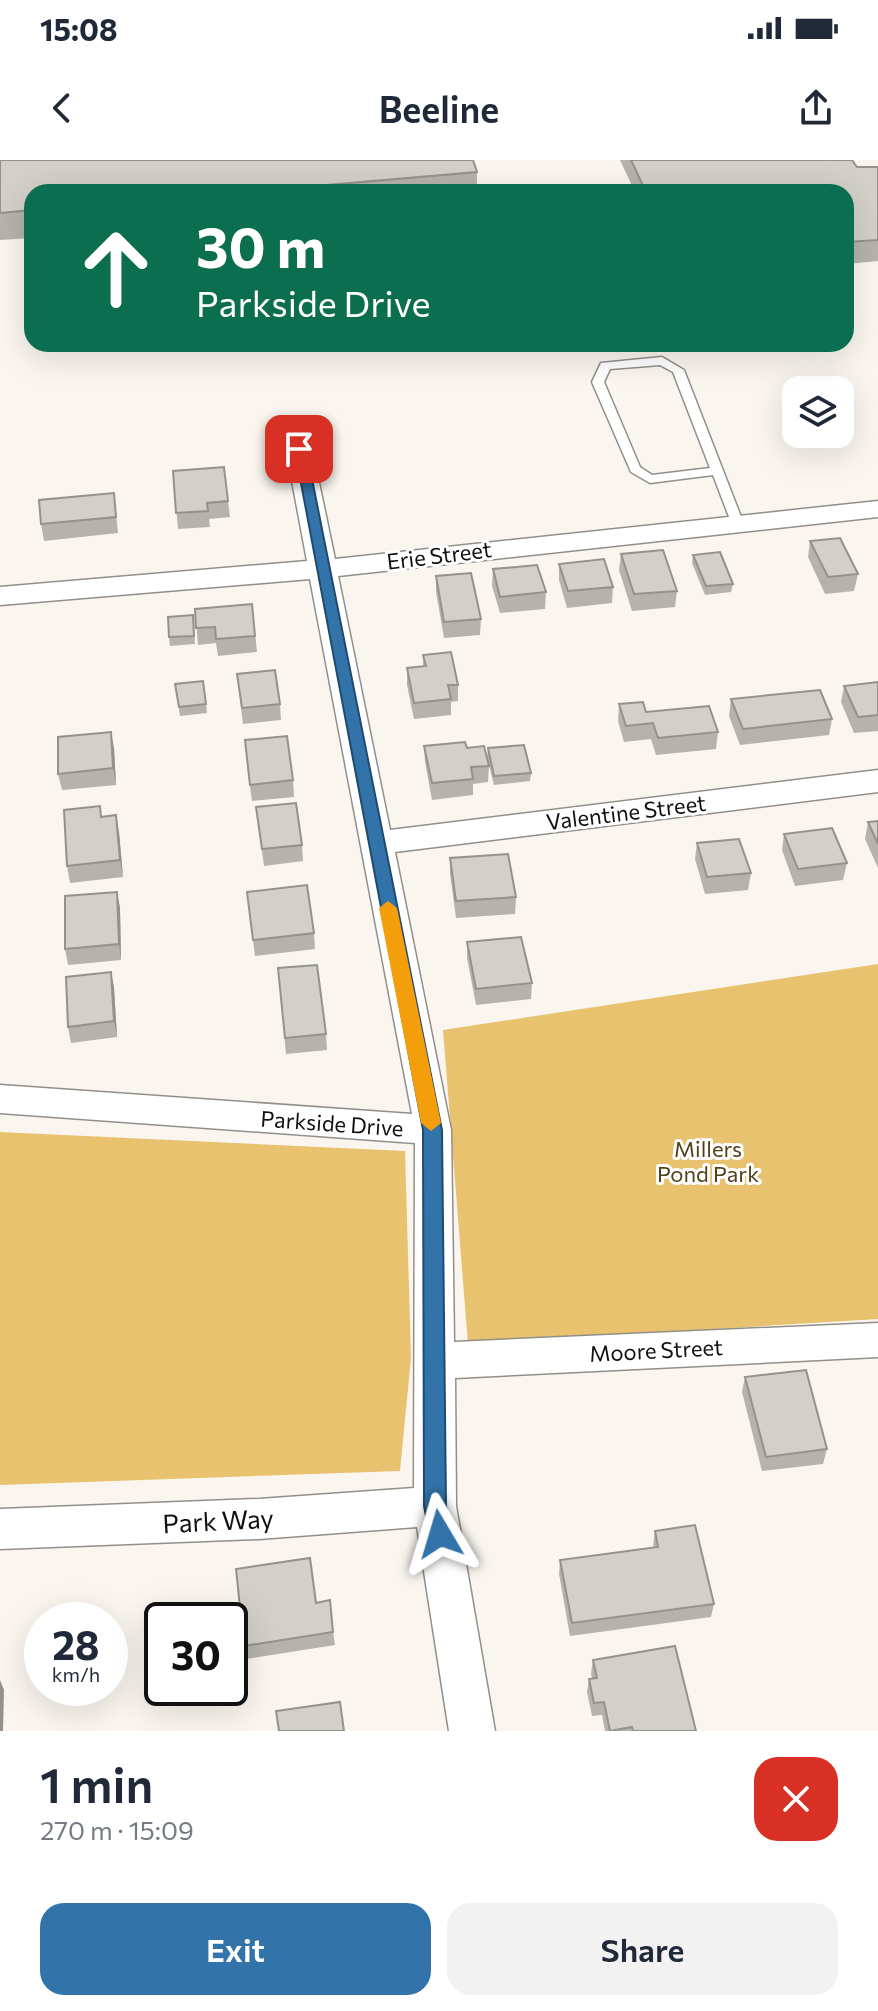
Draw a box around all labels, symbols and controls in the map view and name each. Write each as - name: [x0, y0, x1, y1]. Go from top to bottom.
- text: 15:08: [40, 10, 118, 47]
- icon: back: [40, 86, 84, 130]
- text: Beeline: [379, 86, 499, 130]
- icon: share: [794, 86, 838, 130]
- text: 30 m: [196, 211, 325, 280]
- icon: ahead: [64, 216, 168, 320]
- text: Parkside Drive: [196, 280, 431, 324]
- map controls: [782, 376, 854, 448]
- button: layers: [782, 376, 854, 448]
- pin: [265, 415, 333, 483]
- icon: arrive: [277, 427, 321, 471]
- street label: Erie Street: [385, 535, 493, 575]
- street label: Valentine Street: [545, 789, 707, 835]
- street label: Parkside Drive: [260, 1105, 404, 1141]
- park label: Millers Pond Park: [657, 1135, 759, 1187]
- street label: Moore Street: [589, 1333, 723, 1367]
- position arrow: [398, 1492, 482, 1576]
- street label: Park Way: [162, 1502, 274, 1538]
- speed limit sign: 30: [144, 1602, 248, 1706]
- text: 28: [52, 1619, 100, 1668]
- text: km/h: [52, 1662, 100, 1686]
- text: 1 min: [40, 1754, 153, 1813]
- button: close: [754, 1757, 838, 1841]
- text: 270 m · 15:09: [40, 1814, 194, 1845]
- button: Exit: [40, 1903, 431, 1995]
- button: Share: [447, 1903, 838, 1995]

